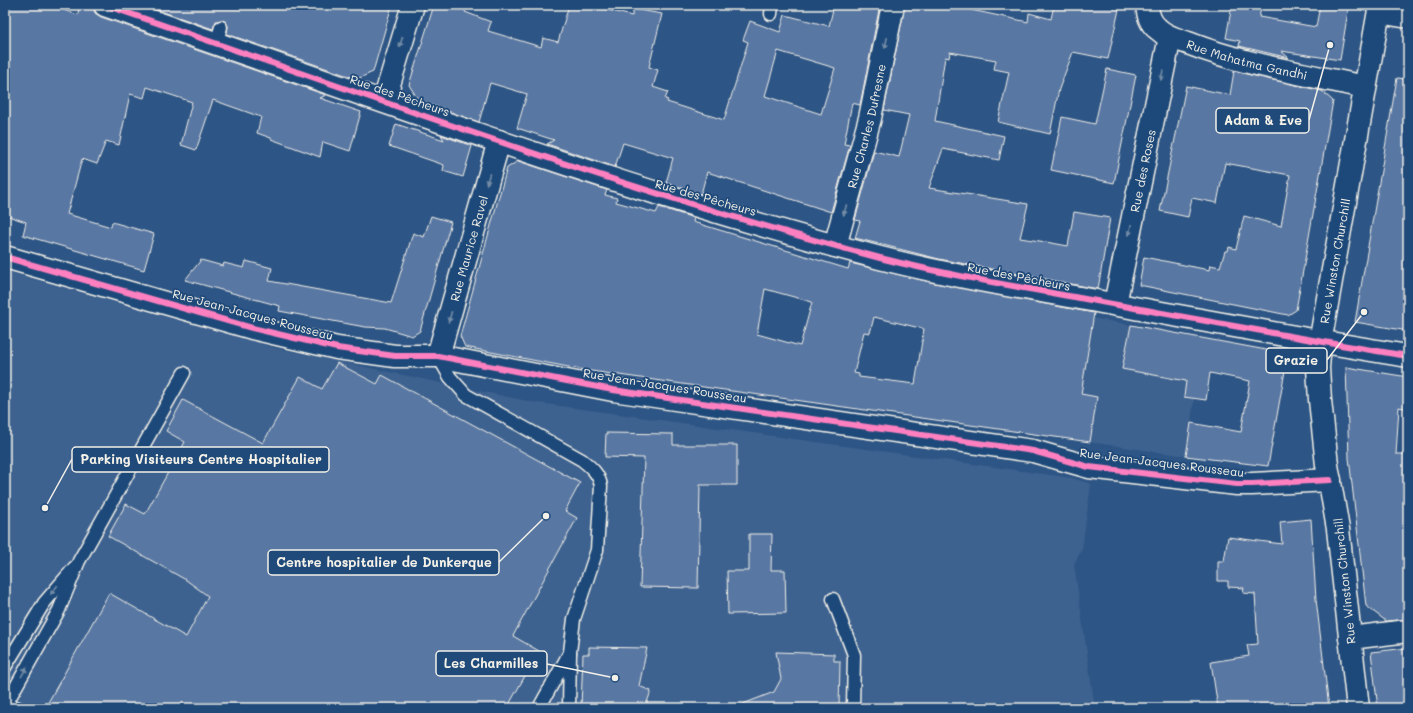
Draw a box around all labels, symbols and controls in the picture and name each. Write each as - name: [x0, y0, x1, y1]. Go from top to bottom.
- street label: Rue Mahatma Gandhi: [1184, 35, 1309, 83]
- one-way arrow: [398, 37, 404, 49]
- one-way arrow: [882, 37, 888, 49]
- street label: Rue Charles Dufresne: [843, 62, 889, 190]
- one-way arrow: [1159, 69, 1165, 81]
- street label: Rue des Pêcheurs: [348, 70, 452, 120]
- callout: Adam & Eve: [1216, 108, 1309, 133]
- text: Adam & Eve: [1224, 111, 1302, 128]
- street label: Rue des Roses: [1126, 128, 1159, 214]
- one-way arrow: [485, 173, 491, 185]
- street label: Rue des Pêcheurs: [653, 175, 759, 219]
- street label: Rue Maurice Ravel: [446, 194, 491, 303]
- street label: Rue Winston Churchill: [1316, 197, 1354, 325]
- one-way arrow: [842, 205, 848, 217]
- one-way arrow: [1127, 224, 1133, 236]
- street label: Rue des Pêcheurs: [966, 258, 1072, 294]
- street label: Rue Jean-Jacques Rousseau: [171, 285, 335, 343]
- one-way arrow: [446, 311, 452, 324]
- callout: Grazie: [1266, 348, 1327, 373]
- text: Grazie: [1274, 351, 1318, 368]
- street label: Rue Jean-Jacques Rousseau: [582, 364, 748, 406]
- street label: Rue Jean-Jacques Rousseau: [1079, 444, 1245, 480]
- callout: Parking Visiteurs Centre Hospitalier: [72, 447, 329, 472]
- text: Parking Visiteurs Centre Hospitalier: [80, 450, 322, 467]
- street label: Rue Winston Churchill: [1329, 517, 1359, 645]
- callout: Centre hospitalier de Dunkerque: [268, 550, 499, 575]
- text: Centre hospitalier de Dunkerque: [276, 553, 492, 570]
- one-way arrow: [49, 585, 58, 596]
- callout: Les Charmilles: [436, 651, 547, 676]
- text: Les Charmilles: [444, 654, 538, 671]
- one-way arrow: [21, 666, 28, 678]

